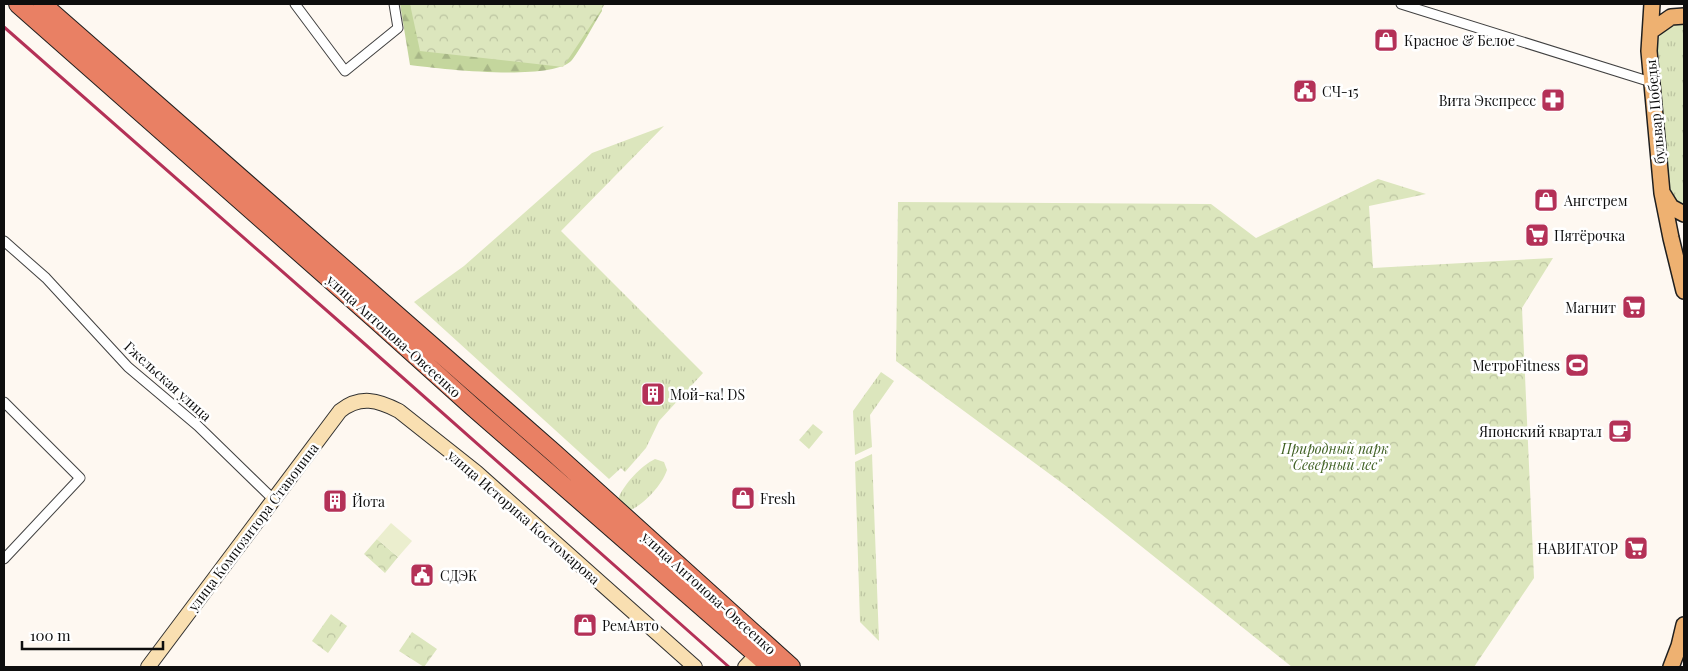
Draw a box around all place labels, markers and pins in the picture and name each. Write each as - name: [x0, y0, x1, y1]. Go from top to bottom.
- shop icon: Красное & Белое: [1373, 27, 1399, 53]
- place label: Красное & Белое: [1404, 31, 1515, 50]
- public building icon: СЧ-15: [1292, 78, 1318, 104]
- place label: СЧ-15: [1322, 82, 1359, 101]
- pharmacy icon: Вита Экспресс: [1540, 87, 1566, 113]
- place label: Вита Экспресс: [1439, 91, 1536, 110]
- shop icon: Ангстрем: [1533, 187, 1559, 213]
- place label: Ангстрем: [1563, 191, 1628, 210]
- supermarket icon: Пятёрочка: [1524, 222, 1550, 248]
- place label: Пятёрочка: [1554, 226, 1625, 245]
- supermarket icon: Магнит: [1621, 294, 1647, 320]
- place label: Магнит: [1565, 298, 1616, 317]
- sports icon: МетроFitness: [1564, 352, 1590, 378]
- place label: МетроFitness: [1472, 356, 1560, 375]
- building icon: Мой-ка! DS: [640, 381, 666, 407]
- place label: Мой-ка! DS: [670, 385, 745, 404]
- cafe icon: Японский квартал: [1607, 418, 1633, 444]
- place label: Японский квартал: [1478, 422, 1602, 441]
- shop icon: Fresh: [730, 485, 756, 511]
- building icon: Йота: [322, 488, 348, 514]
- place label: Fresh: [760, 489, 796, 508]
- place label: Йота: [352, 492, 385, 511]
- supermarket icon: НАВИГАТОР: [1623, 535, 1649, 561]
- place label: НАВИГАТОР: [1537, 539, 1618, 558]
- public building icon: СДЭК: [409, 562, 435, 588]
- place label: СДЭК: [440, 566, 478, 585]
- shop icon: РемАвто: [572, 612, 598, 638]
- place label: РемАвто: [602, 616, 659, 635]

